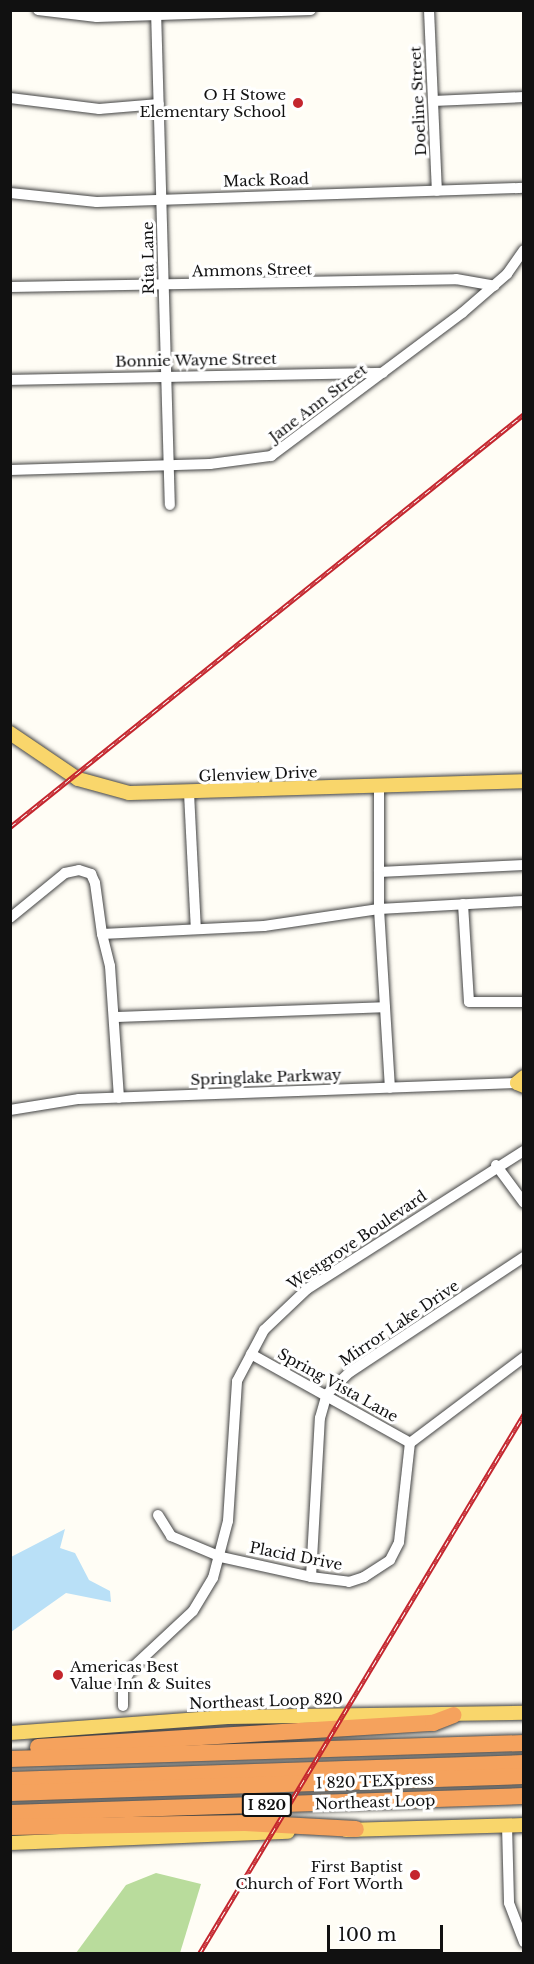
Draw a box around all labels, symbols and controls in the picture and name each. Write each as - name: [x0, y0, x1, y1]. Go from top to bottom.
- street label: Doeline Street: [406, 46, 430, 156]
- place label: O H Stowe Elementary School: [139, 85, 286, 120]
- marker: O H Stowe Elementary School: [291, 96, 305, 110]
- street label: Mack Road: [223, 170, 309, 190]
- street label: Rita Lane: [138, 221, 158, 295]
- street label: Ammons Street: [192, 260, 312, 280]
- street label: Bonnie Wayne Street: [115, 350, 277, 370]
- street label: Jane Ann Street: [265, 360, 371, 446]
- street label: Glenview Drive: [198, 763, 318, 785]
- street label: Springlake Parkway: [190, 1065, 342, 1089]
- street label: Westgrove Boulevard: [284, 1187, 430, 1293]
- street label: Mirror Lake Drive: [336, 1276, 462, 1370]
- street label: Spring Vista Lane: [274, 1344, 402, 1426]
- street label: Placid Drive: [248, 1538, 344, 1574]
- place label: Americas Best Value Inn & Suites: [70, 1657, 211, 1692]
- marker: Americas Best Value Inn & Suites: [51, 1668, 65, 1682]
- street label: Northeast Loop 820: [189, 1689, 343, 1713]
- street label: I 820 TEXpress: [315, 1770, 435, 1792]
- street label: Northeast Loop: [315, 1791, 435, 1813]
- road number: I 820: [242, 1794, 292, 1816]
- place label: First Baptist Church of Fort Worth: [235, 1857, 403, 1892]
- marker: First Baptist Church of Fort Worth: [408, 1868, 422, 1882]
- scale bar: [330, 1913, 446, 1951]
- text: 100 m: [338, 1924, 396, 1946]

